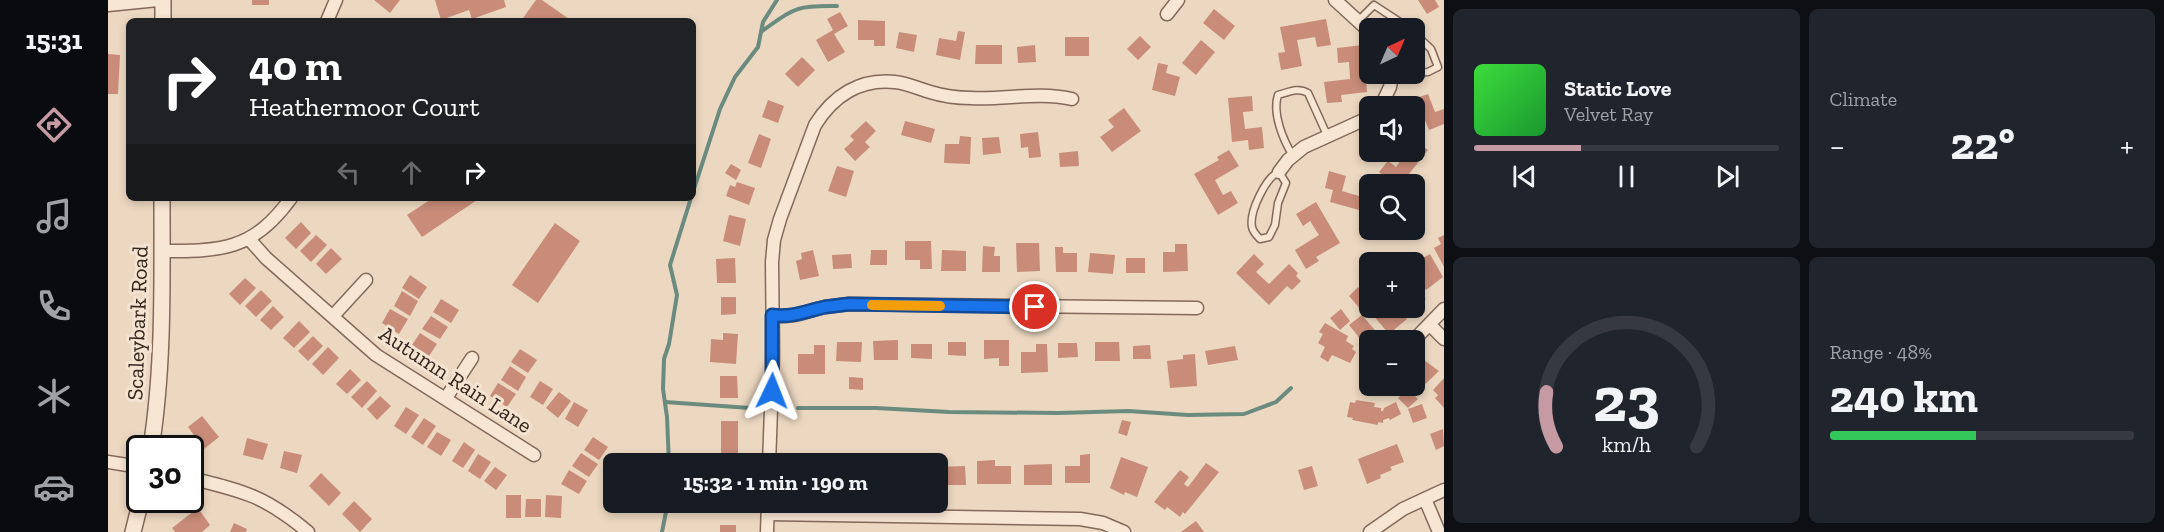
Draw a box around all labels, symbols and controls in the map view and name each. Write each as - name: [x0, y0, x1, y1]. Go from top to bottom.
- north arrow: [1359, 18, 1425, 84]
- map controls: [1359, 18, 1425, 396]
- text: 15:31: [26, 24, 83, 56]
- text: 40 m: [249, 40, 342, 91]
- icon: right: [150, 42, 228, 120]
- text: Static Love: [1564, 75, 1671, 102]
- text: Climate: [1830, 87, 1897, 111]
- text: Heathermoor Court: [249, 91, 480, 123]
- button: sound: [1359, 96, 1425, 162]
- text: Velvet Ray: [1564, 102, 1653, 126]
- icon: directions: [33, 104, 75, 146]
- text: 22°: [1950, 117, 2015, 171]
- text: −: [1830, 126, 1845, 165]
- text: +: [2120, 126, 2134, 165]
- icon: left: [332, 156, 365, 189]
- icon: ahead: [395, 156, 428, 189]
- icon: right: [458, 156, 491, 189]
- icon: previous: [1508, 160, 1541, 193]
- icon: pause: [1610, 160, 1643, 193]
- icon: next: [1711, 160, 1744, 193]
- button: search: [1359, 174, 1425, 240]
- icon: music: [33, 195, 75, 237]
- street label: Scaleybark Road: [121, 245, 154, 401]
- button: +: [1359, 252, 1425, 318]
- pin: [1009, 281, 1060, 332]
- icon: phone: [33, 285, 75, 327]
- icon: arrive: [1018, 290, 1051, 323]
- street label: Autumn Rain Lane: [374, 320, 537, 439]
- button: −: [1359, 330, 1425, 396]
- text: Range · 48%: [1830, 340, 1932, 364]
- position arrow: [740, 359, 804, 423]
- text: 23: [1593, 362, 1660, 437]
- text: 240 km: [1830, 370, 1978, 424]
- icon: climate: [33, 375, 75, 417]
- text: km/h: [1602, 432, 1651, 457]
- speed limit sign: 30: [126, 435, 204, 513]
- icon: car: [33, 466, 75, 508]
- text: 15:32 · 1 min · 190 m: [683, 469, 868, 496]

